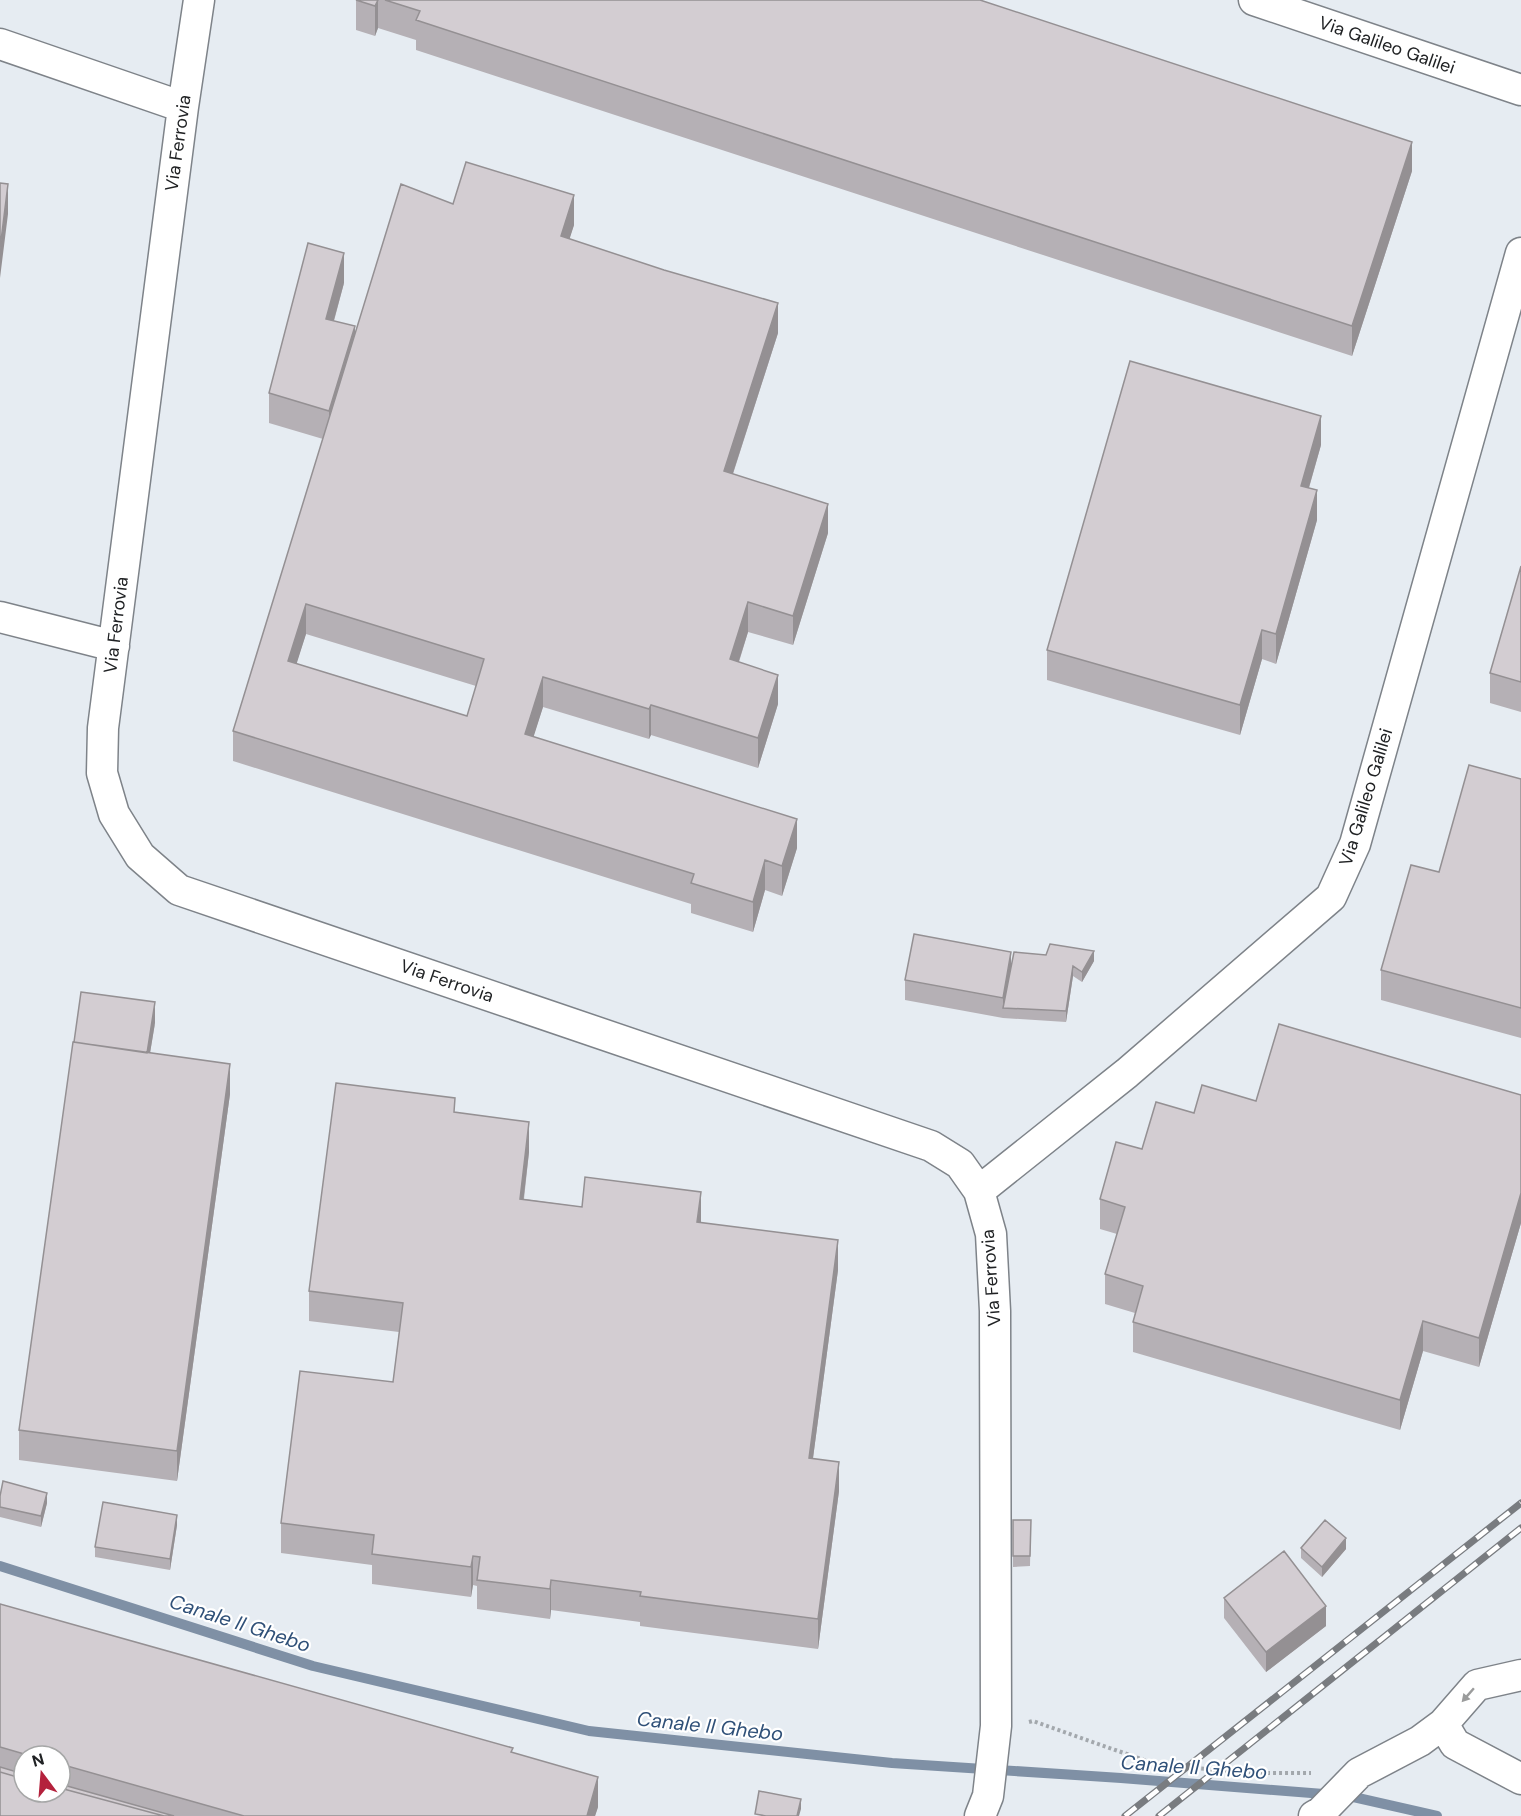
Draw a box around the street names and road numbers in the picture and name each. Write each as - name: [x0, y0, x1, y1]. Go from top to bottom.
- street label: Via Galileo Galilei: [1316, 10, 1458, 80]
- street label: Via Ferrovia: [159, 93, 197, 193]
- street label: Via Ferrovia: [98, 575, 134, 675]
- street label: Via Galileo Galilei: [1334, 725, 1398, 869]
- street label: Via Ferrovia: [397, 954, 497, 1008]
- street label: Via Ferrovia: [976, 1229, 1006, 1327]

